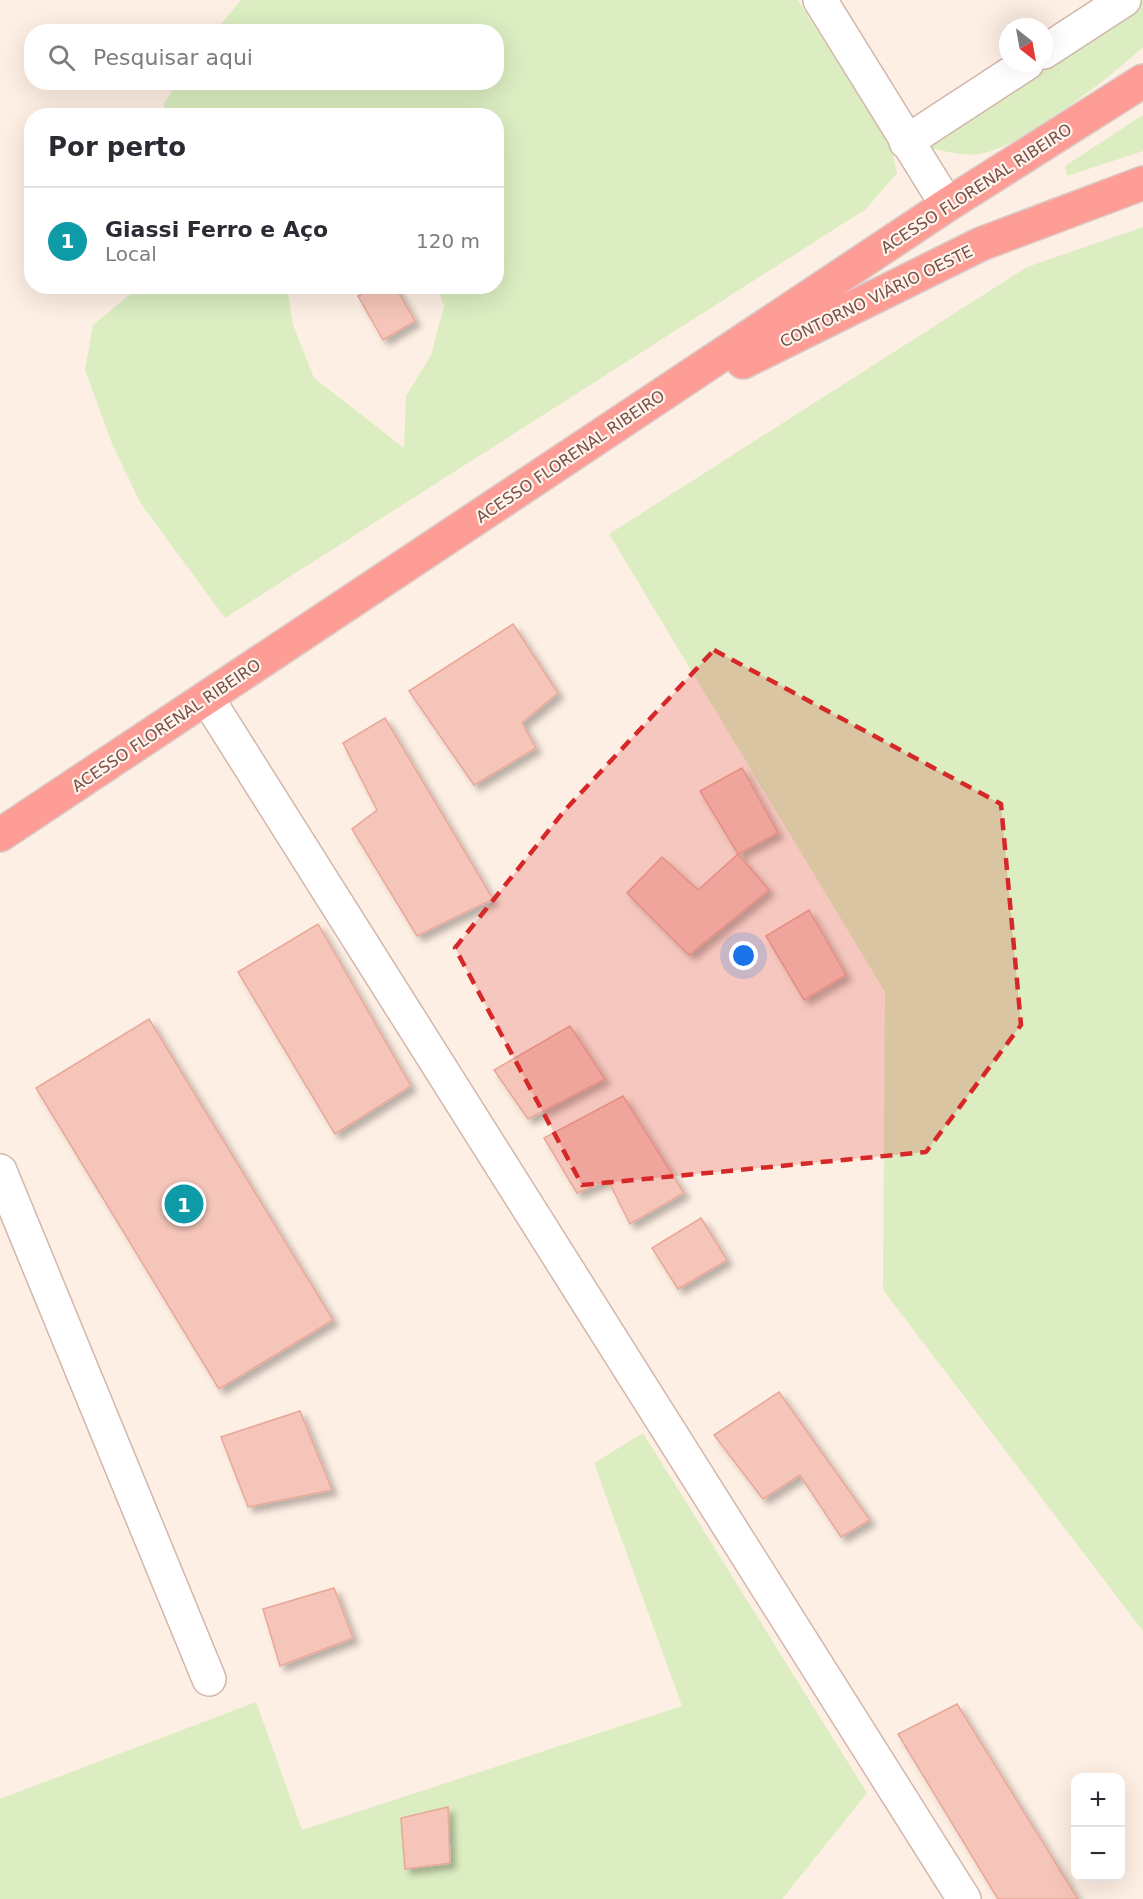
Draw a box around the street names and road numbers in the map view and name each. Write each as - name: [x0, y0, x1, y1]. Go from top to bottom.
- street label: ACESSO FLORENAL RIBEIRO: [877, 120, 1075, 257]
- street label: CONTORNO VIÁRIO OESTE: [777, 242, 976, 351]
- street label: ACESSO FLORENAL RIBEIRO: [472, 386, 668, 527]
- street label: ACESSO FLORENAL RIBEIRO: [68, 655, 264, 796]

